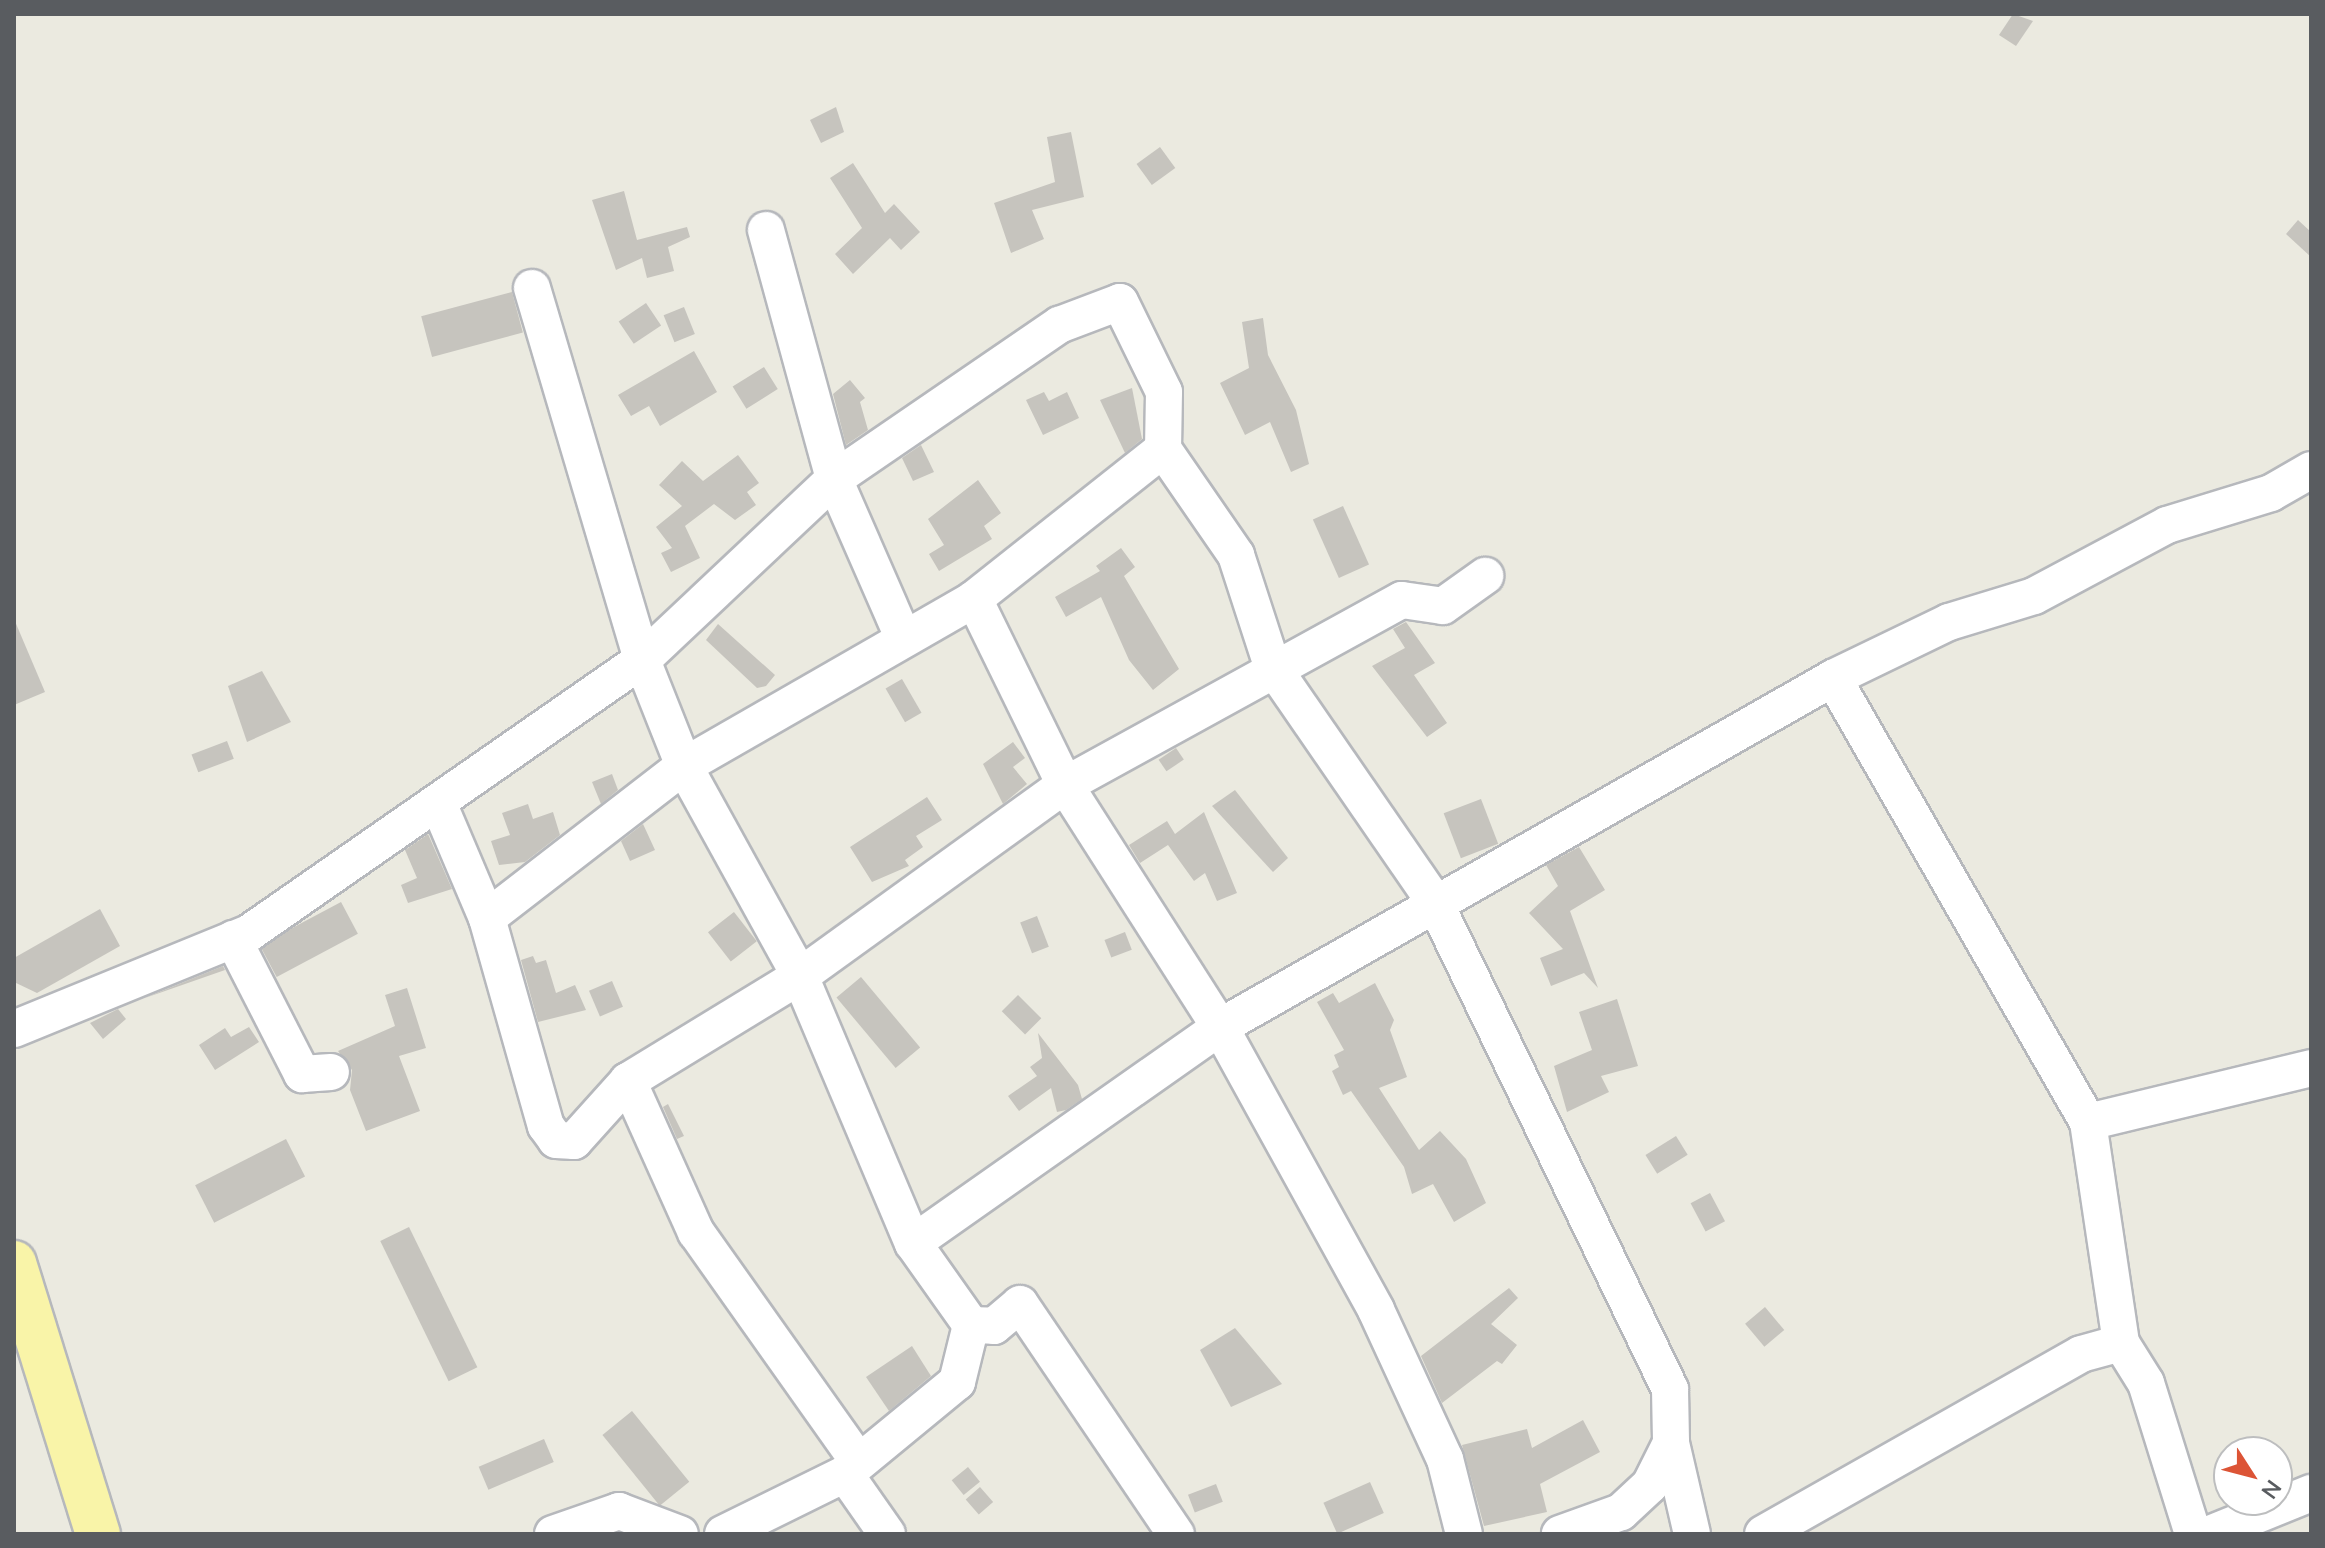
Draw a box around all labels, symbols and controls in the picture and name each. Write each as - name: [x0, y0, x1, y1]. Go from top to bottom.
- north arrow: [2213, 1436, 2293, 1516]
- text: N: [2254, 1473, 2288, 1504]

